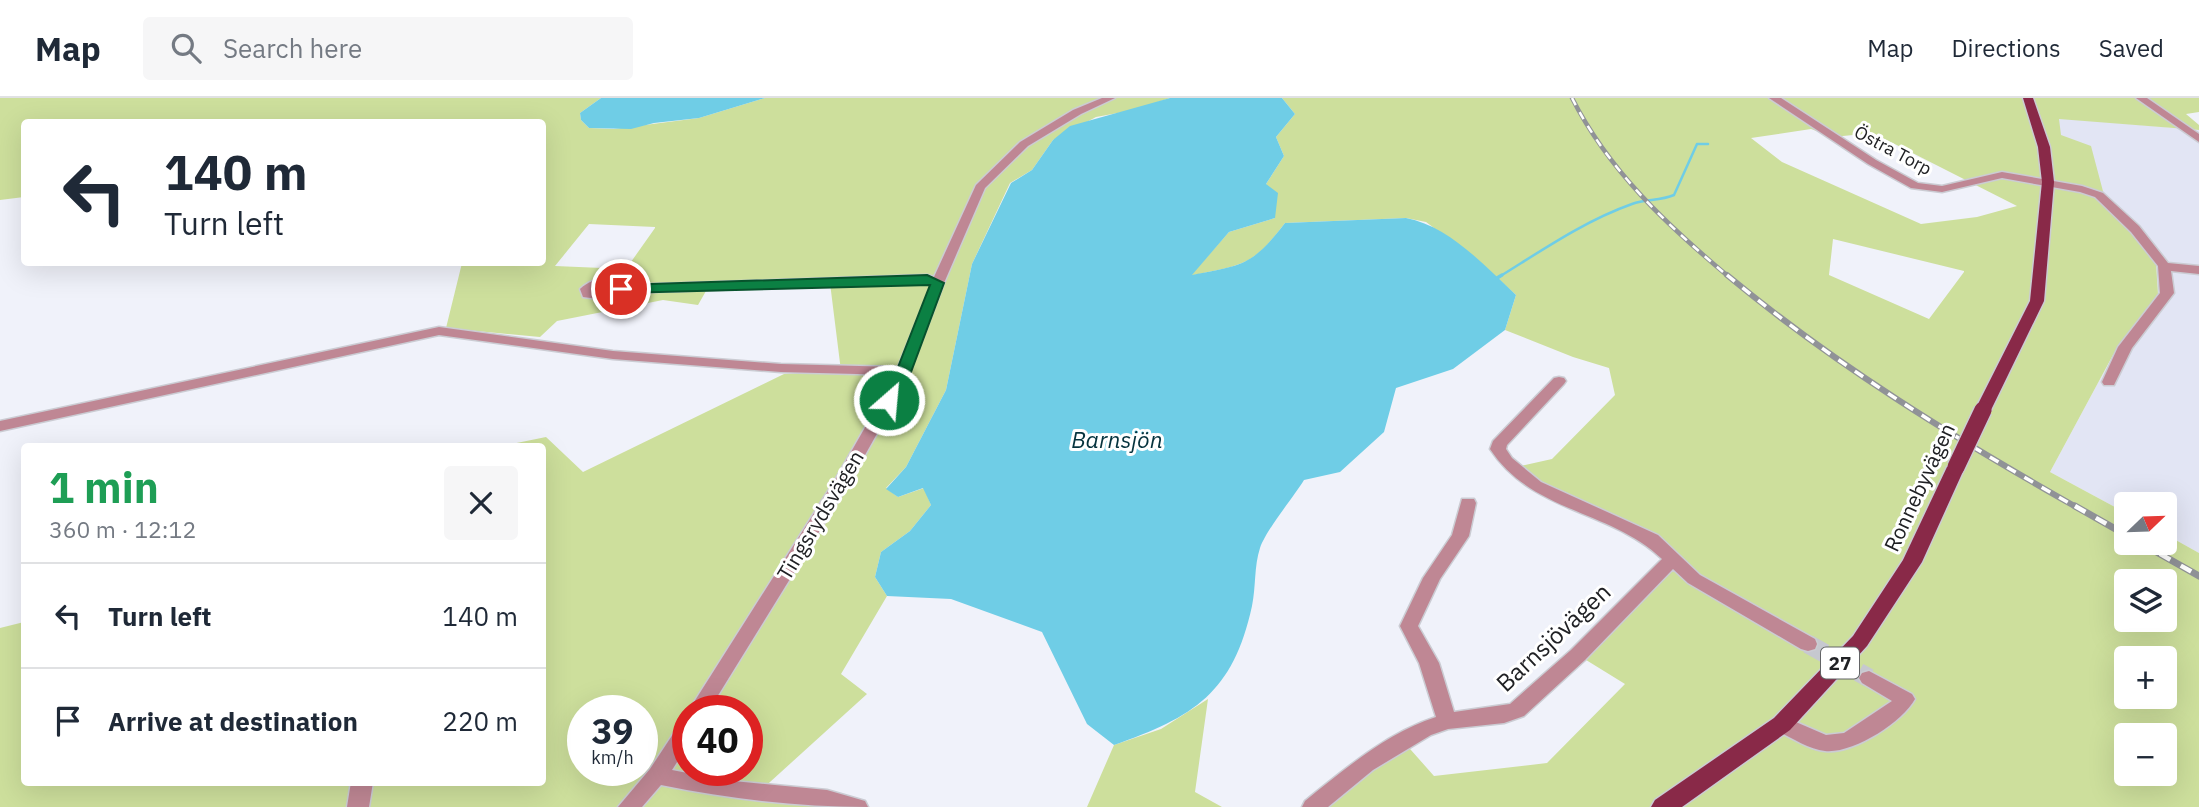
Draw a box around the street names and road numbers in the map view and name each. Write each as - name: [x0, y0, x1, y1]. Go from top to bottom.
- street label: Östra Torp: [1850, 120, 1936, 180]
- street label: Ronnebyvägen: [1877, 418, 1961, 556]
- street label: Tingsrydsvägen: [770, 445, 870, 585]
- street label: Barnsjövägen: [1489, 576, 1617, 698]
- road number: 27: [1821, 648, 1859, 678]

